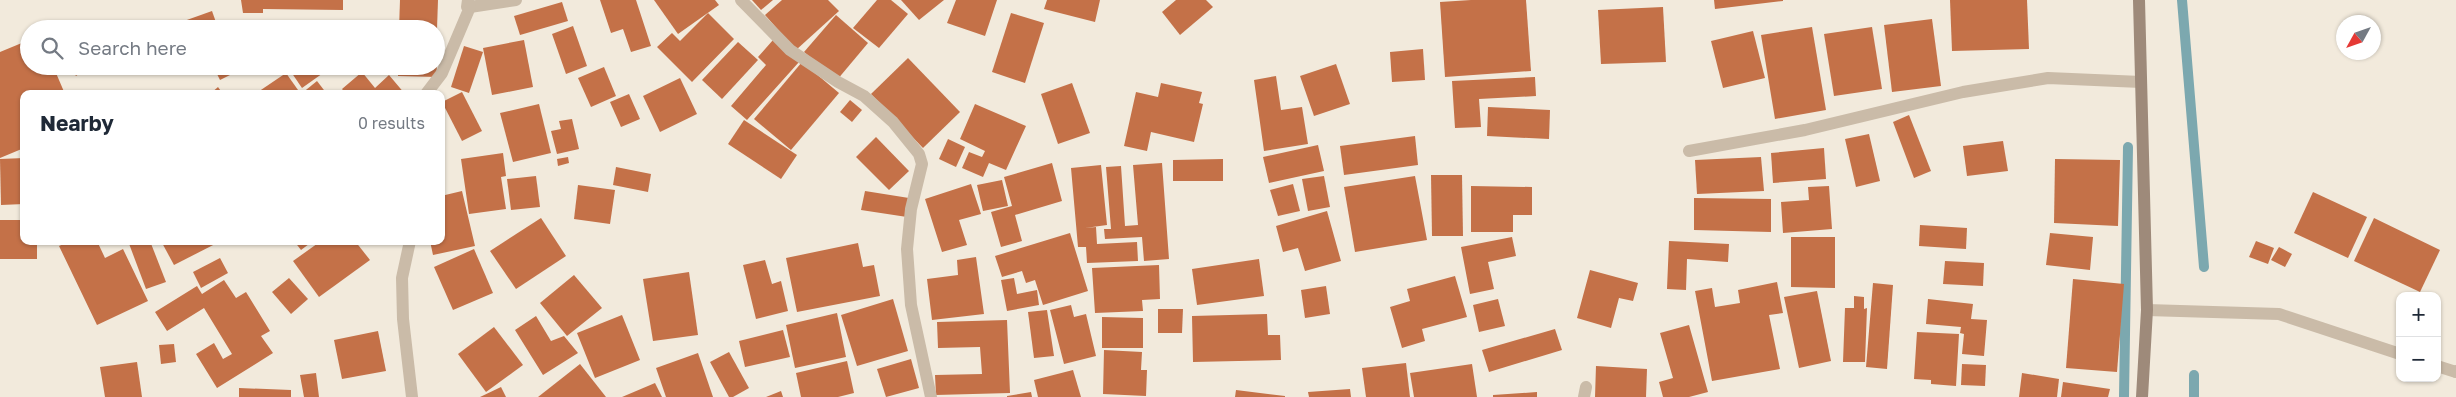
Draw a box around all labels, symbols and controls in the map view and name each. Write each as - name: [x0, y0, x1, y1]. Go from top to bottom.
- north arrow: [2336, 15, 2381, 60]
- search box: [20, 20, 445, 75]
- icon: search: [38, 34, 66, 62]
- text: Search here: [78, 36, 187, 59]
- text: Nearby: [40, 110, 114, 136]
- text: 0 results: [358, 113, 425, 133]
- map controls: [2396, 292, 2441, 382]
- button: +: [2396, 292, 2441, 337]
- button: −: [2396, 337, 2441, 382]

